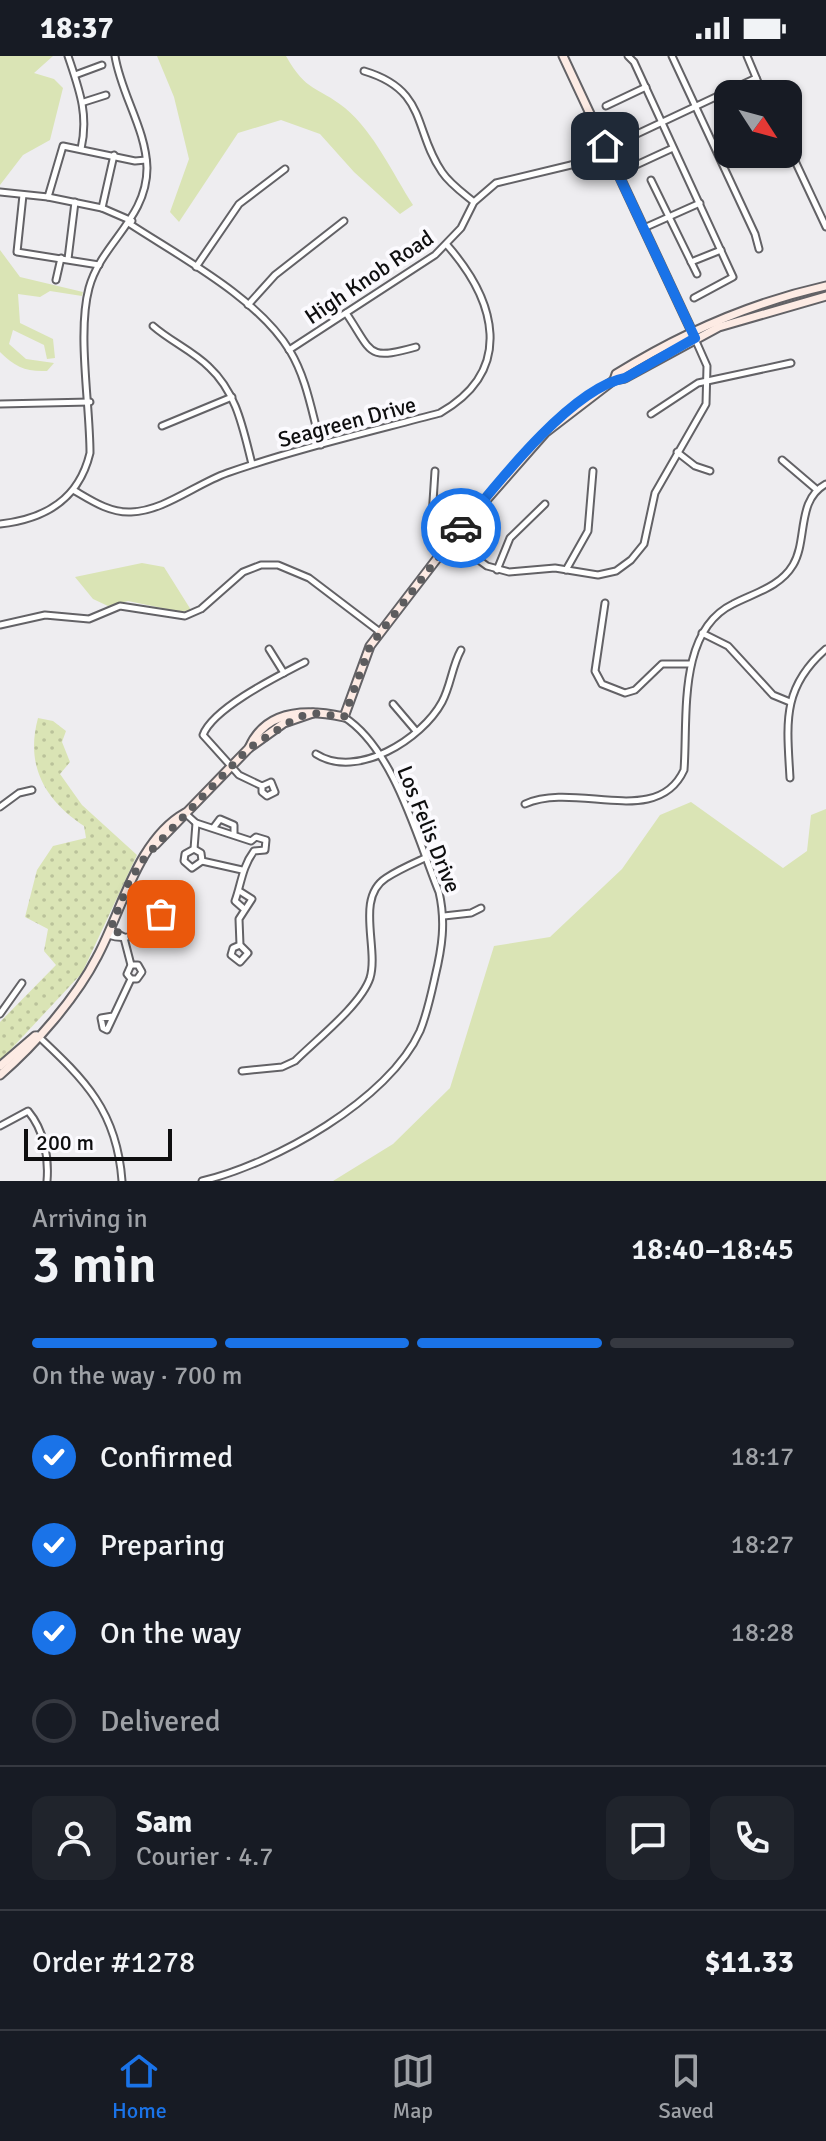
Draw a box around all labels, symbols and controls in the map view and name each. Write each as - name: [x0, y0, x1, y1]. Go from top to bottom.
- text: 18:37: [40, 10, 114, 47]
- north arrow: [714, 80, 802, 168]
- map controls: [714, 80, 802, 168]
- pin: [571, 112, 639, 180]
- icon: home: [583, 124, 627, 168]
- street label: High Knob Road: [300, 224, 438, 330]
- street label: Seagreen Drive: [275, 391, 419, 453]
- courier: [421, 488, 501, 568]
- icon: car: [439, 506, 483, 550]
- street label: Los Felis Drive: [391, 762, 467, 896]
- pin: [127, 880, 195, 948]
- icon: bag: [139, 892, 183, 936]
- scale bar: [24, 1125, 172, 1161]
- text: 200 m: [36, 1129, 94, 1156]
- text: Arriving in: [32, 1203, 148, 1235]
- text: 18:40–18:45: [631, 1231, 794, 1268]
- text: 3 min: [32, 1233, 157, 1297]
- text: On the way · 700 m: [32, 1360, 242, 1392]
- icon: check: [32, 1435, 76, 1479]
- text: Confirmed: [100, 1439, 233, 1476]
- text: 18:17: [731, 1441, 794, 1473]
- icon: check: [32, 1523, 76, 1567]
- text: Preparing: [100, 1527, 225, 1564]
- text: 18:27: [731, 1529, 794, 1561]
- icon: check: [32, 1611, 76, 1655]
- text: On the way: [100, 1615, 241, 1652]
- text: 18:28: [731, 1617, 794, 1649]
- text: Delivered: [100, 1703, 221, 1740]
- button: person: [32, 1796, 116, 1880]
- button: chat: [606, 1796, 690, 1880]
- button: phone: [710, 1796, 794, 1880]
- text: Sam: [136, 1804, 192, 1841]
- text: Courier · 4.7: [136, 1841, 273, 1873]
- text: Order #1278: [32, 1944, 195, 1981]
- text: $11.33: [704, 1944, 794, 1981]
- tab: Home: [112, 2049, 167, 2124]
- tab: Map: [391, 2049, 435, 2124]
- tab: Saved: [659, 2049, 714, 2124]

